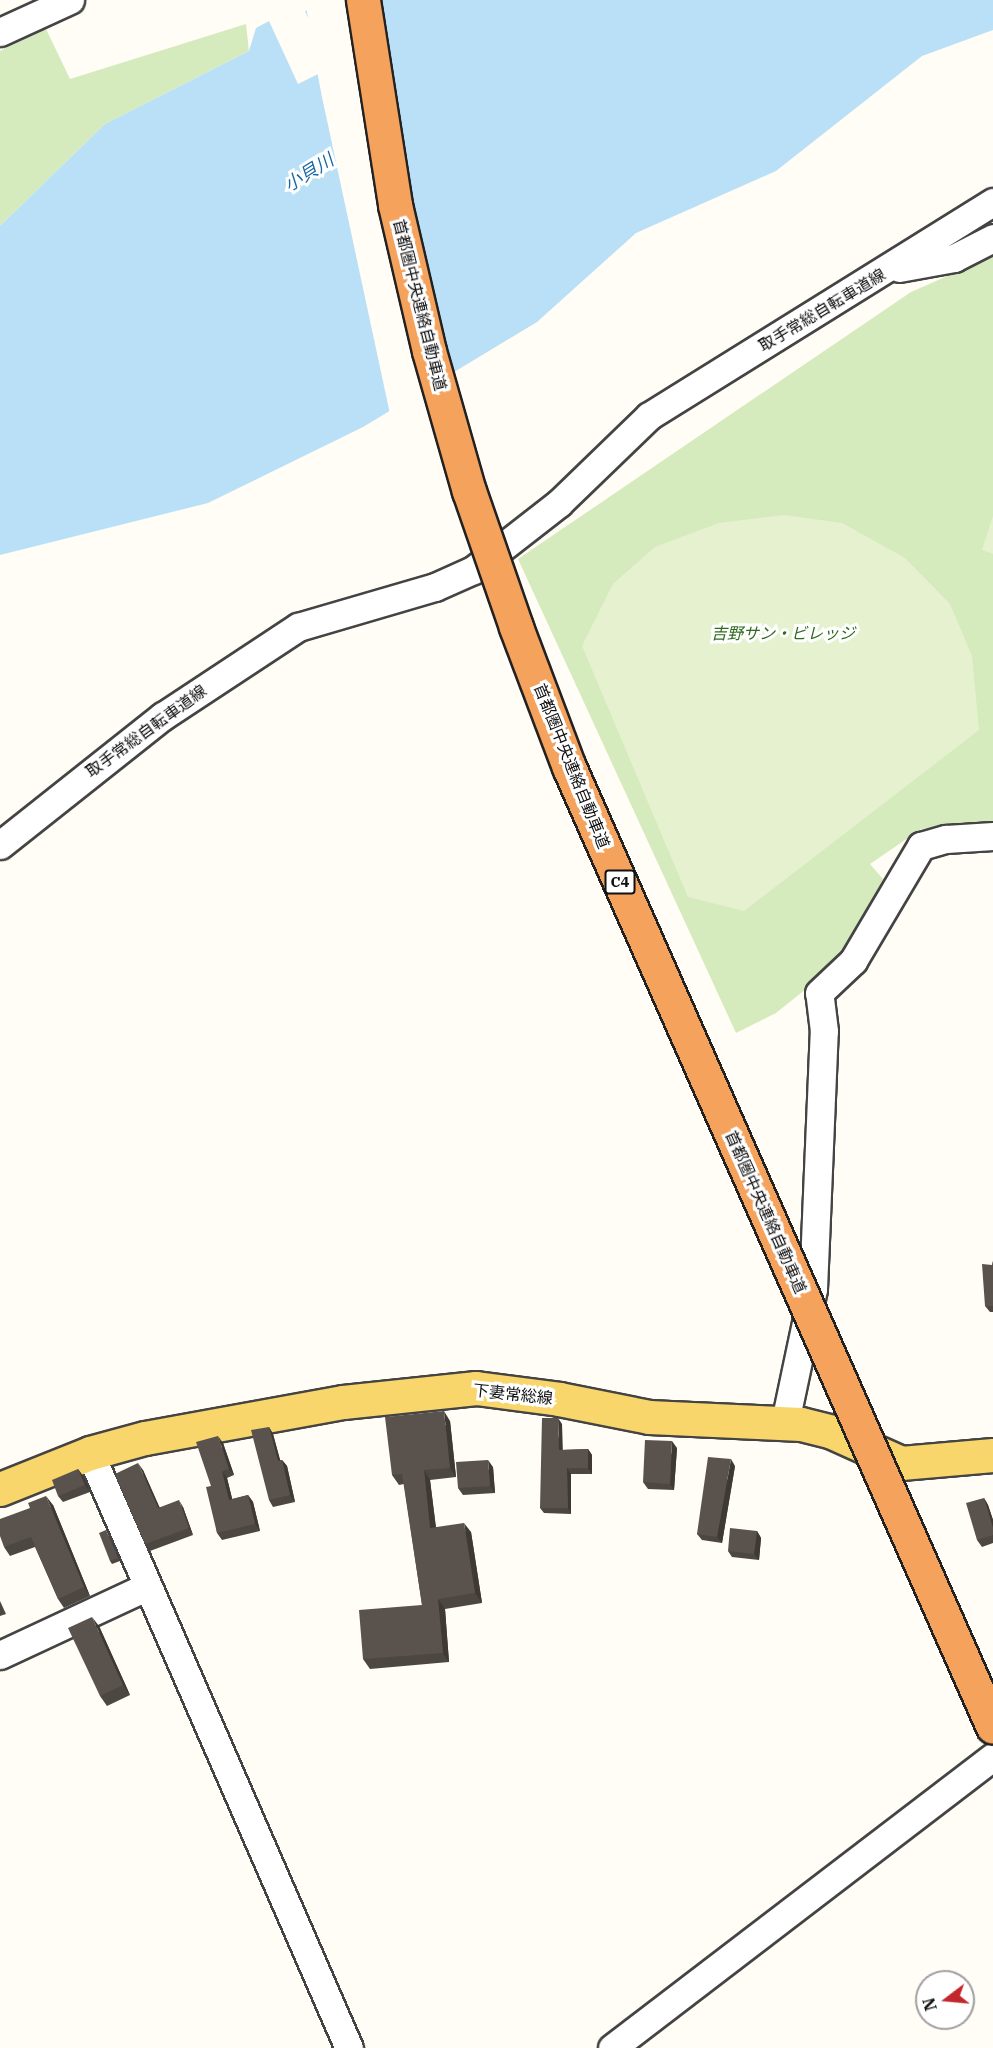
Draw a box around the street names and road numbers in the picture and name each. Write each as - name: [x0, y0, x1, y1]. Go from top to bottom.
- street label: 首都圏中央連絡自動車道: [389, 217, 451, 393]
- street label: 取手常総自転車道線: [755, 265, 889, 355]
- street label: 取手常総自転車道線: [82, 681, 210, 781]
- street label: 首都圏中央連絡自動車道: [530, 681, 614, 851]
- road number: C4: [604, 870, 636, 894]
- street label: 首都圏中央連絡自動車道: [721, 1128, 811, 1296]
- street label: 下妻常総線: [472, 1380, 554, 1408]

